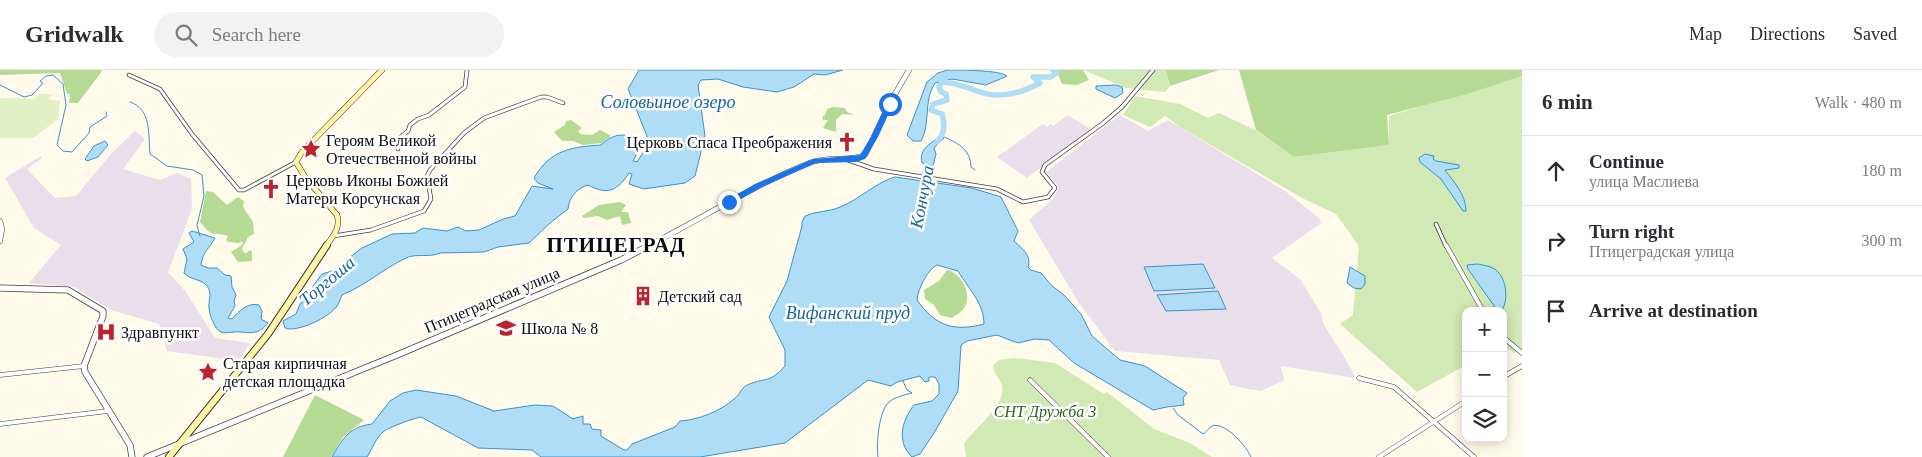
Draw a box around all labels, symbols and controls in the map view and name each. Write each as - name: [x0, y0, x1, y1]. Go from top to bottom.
- search box: [154, 12, 504, 57]
- text: Gridwalk: [25, 21, 124, 47]
- icon: search: [172, 21, 200, 49]
- text: Search here: [212, 24, 301, 45]
- text: Map: [1689, 24, 1722, 44]
- text: Directions: [1750, 24, 1825, 44]
- text: Saved: [1853, 24, 1897, 44]
- text: 6 min: [1542, 90, 1593, 114]
- water label: Соловьиное озеро: [601, 92, 735, 112]
- route start: [879, 93, 902, 116]
- text: Walk · 480 m: [1815, 94, 1902, 111]
- church icon: Церковь Спаса Преображения: [836, 131, 858, 153]
- place label: Героям Великой Отечественной войны: [326, 132, 477, 167]
- place label: Церковь Спаса Преображения: [626, 134, 833, 152]
- place icon: Героям Великой Отечественной войны: [300, 138, 322, 160]
- text: Continue: [1589, 151, 1664, 172]
- icon: ahead: [1542, 157, 1570, 185]
- text: 180 m: [1862, 162, 1902, 179]
- water label: Кончура: [906, 164, 938, 231]
- place label: Церковь Иконы Божией Матери Корсунская: [286, 172, 449, 208]
- text: улица Маслиева: [1589, 173, 1699, 190]
- church icon: Церковь Иконы Божией Матери Корсунская: [260, 178, 282, 200]
- route end: [718, 191, 741, 214]
- text: Turn right: [1589, 221, 1674, 242]
- icon: right: [1542, 227, 1570, 255]
- text: 300 m: [1862, 232, 1902, 249]
- district label: ПТИЦЕГРАД: [546, 233, 686, 257]
- text: Птицеградская улица: [1589, 243, 1734, 260]
- water label: Торгоша: [295, 252, 359, 310]
- street label: Птицеградская улица: [422, 264, 563, 337]
- building icon: Детский сад: [632, 285, 654, 307]
- place label: Детский сад: [658, 288, 742, 306]
- icon: arrive: [1542, 297, 1570, 325]
- text: Arrive at destination: [1589, 300, 1758, 321]
- water label: Вифанский пруд: [786, 303, 910, 323]
- map controls: [1462, 307, 1507, 442]
- button: +: [1462, 307, 1507, 352]
- school or university icon: Школа № 8: [495, 317, 517, 339]
- place label: Школа № 8: [521, 320, 598, 337]
- hospital icon: Здравпункт: [95, 321, 117, 343]
- place label: Здравпункт: [121, 324, 199, 342]
- button: −: [1462, 352, 1507, 397]
- place label: Старая кирпичная детская площадка: [223, 355, 347, 391]
- place icon: Старая кирпичная детская площадка: [197, 361, 219, 383]
- button: layers: [1462, 397, 1507, 442]
- park label: СНТ Дружба 3: [994, 403, 1096, 421]

